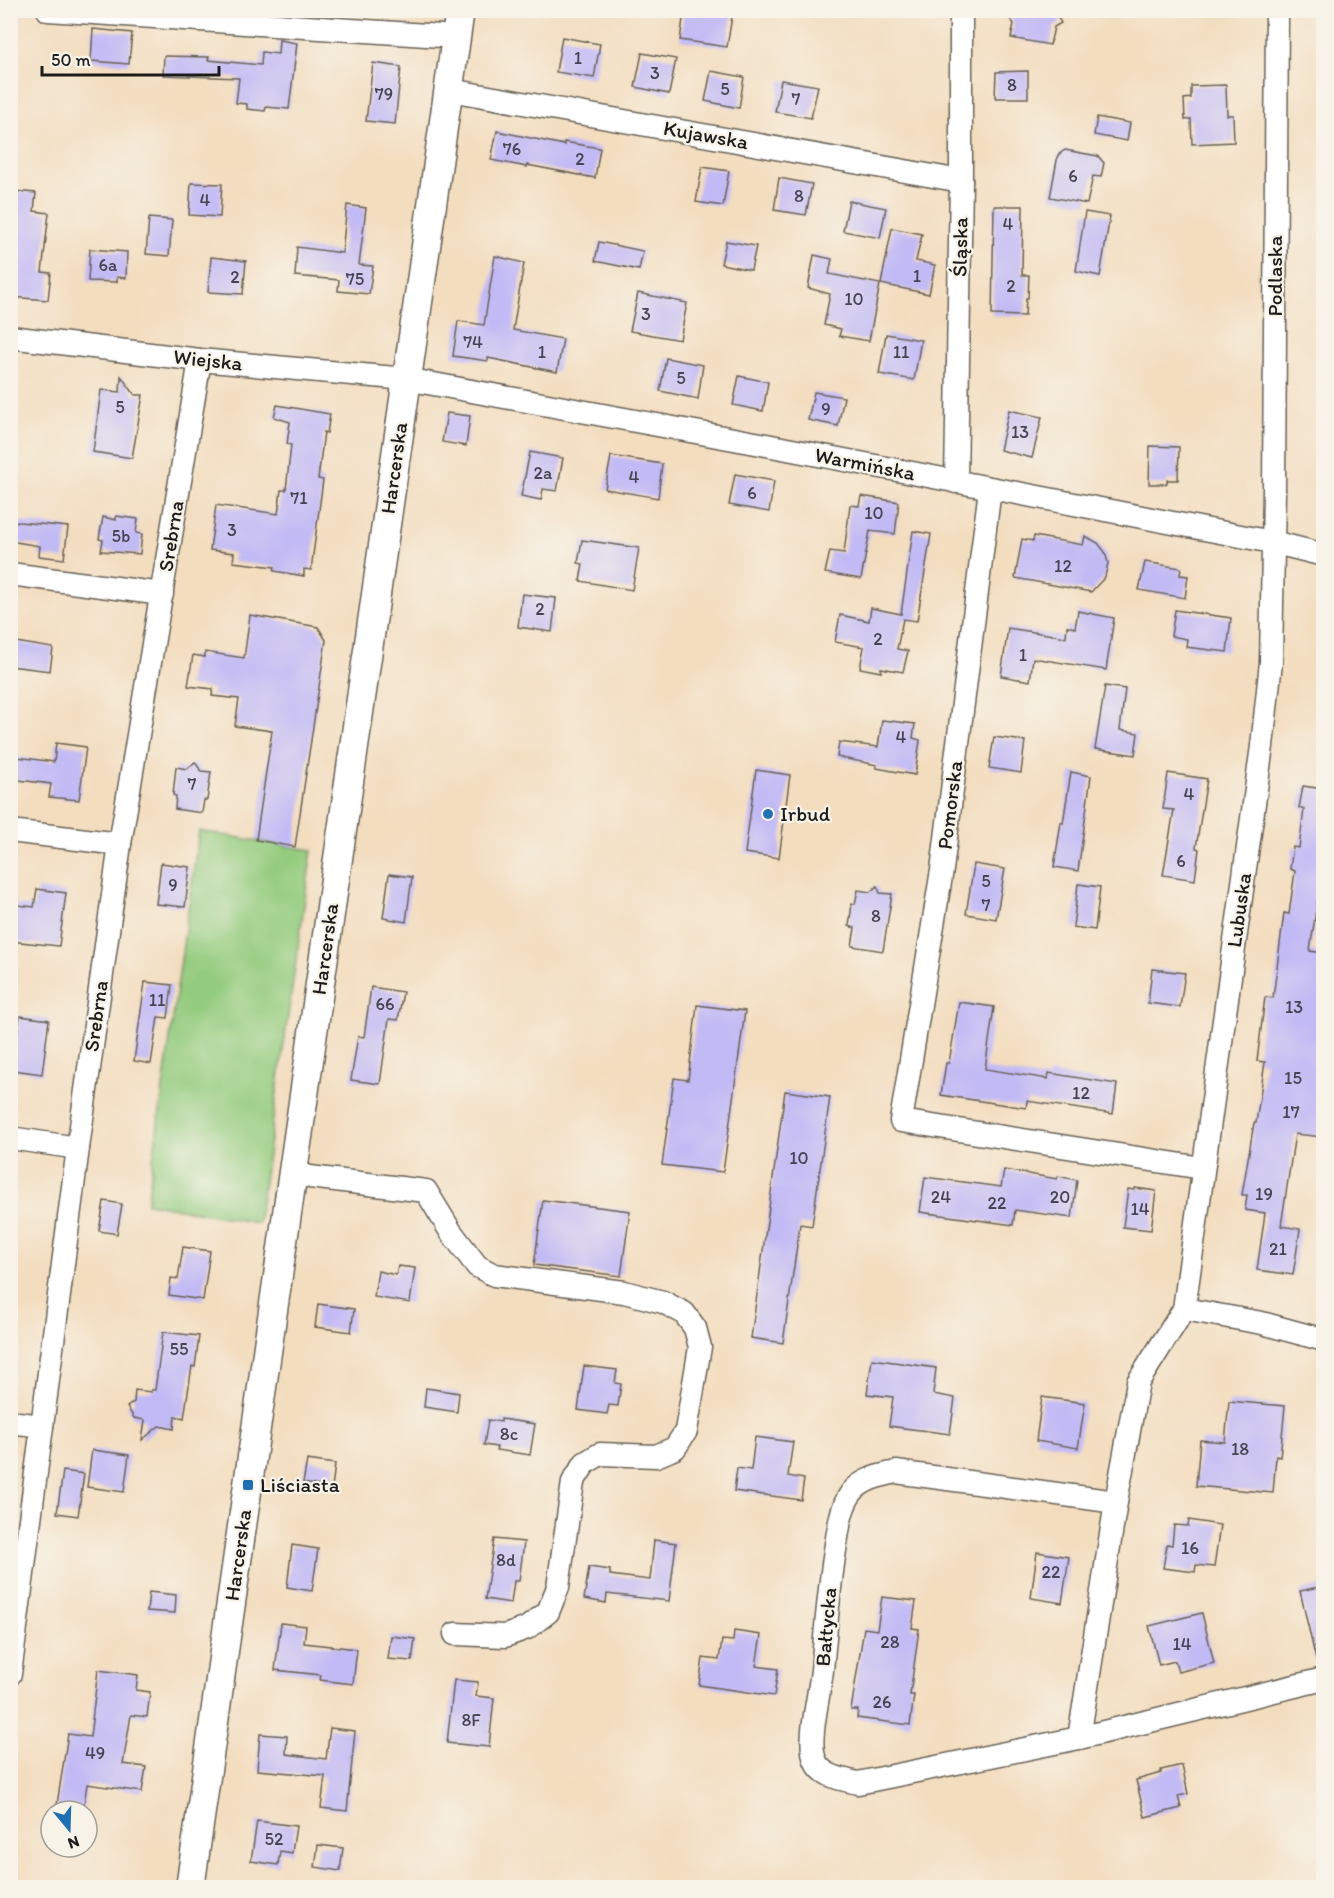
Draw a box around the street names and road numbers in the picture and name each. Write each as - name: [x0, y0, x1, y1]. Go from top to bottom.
- street label: Kujawska: [662, 115, 751, 154]
- street label: Śląska: [946, 217, 973, 277]
- street label: Podlaska: [1262, 235, 1287, 317]
- street label: Wiejska: [172, 343, 244, 376]
- street label: Harcerska: [375, 420, 412, 516]
- street label: Warmińska: [813, 442, 918, 486]
- street label: Srebrna: [153, 499, 188, 573]
- street label: Pomorska: [932, 759, 967, 851]
- street label: Lubuska: [1221, 871, 1256, 949]
- street label: Harcerska: [306, 901, 343, 997]
- street label: Srebrna: [78, 979, 113, 1053]
- street label: Harcerska: [219, 1507, 256, 1603]
- street label: Bałtycka: [810, 1586, 841, 1668]

